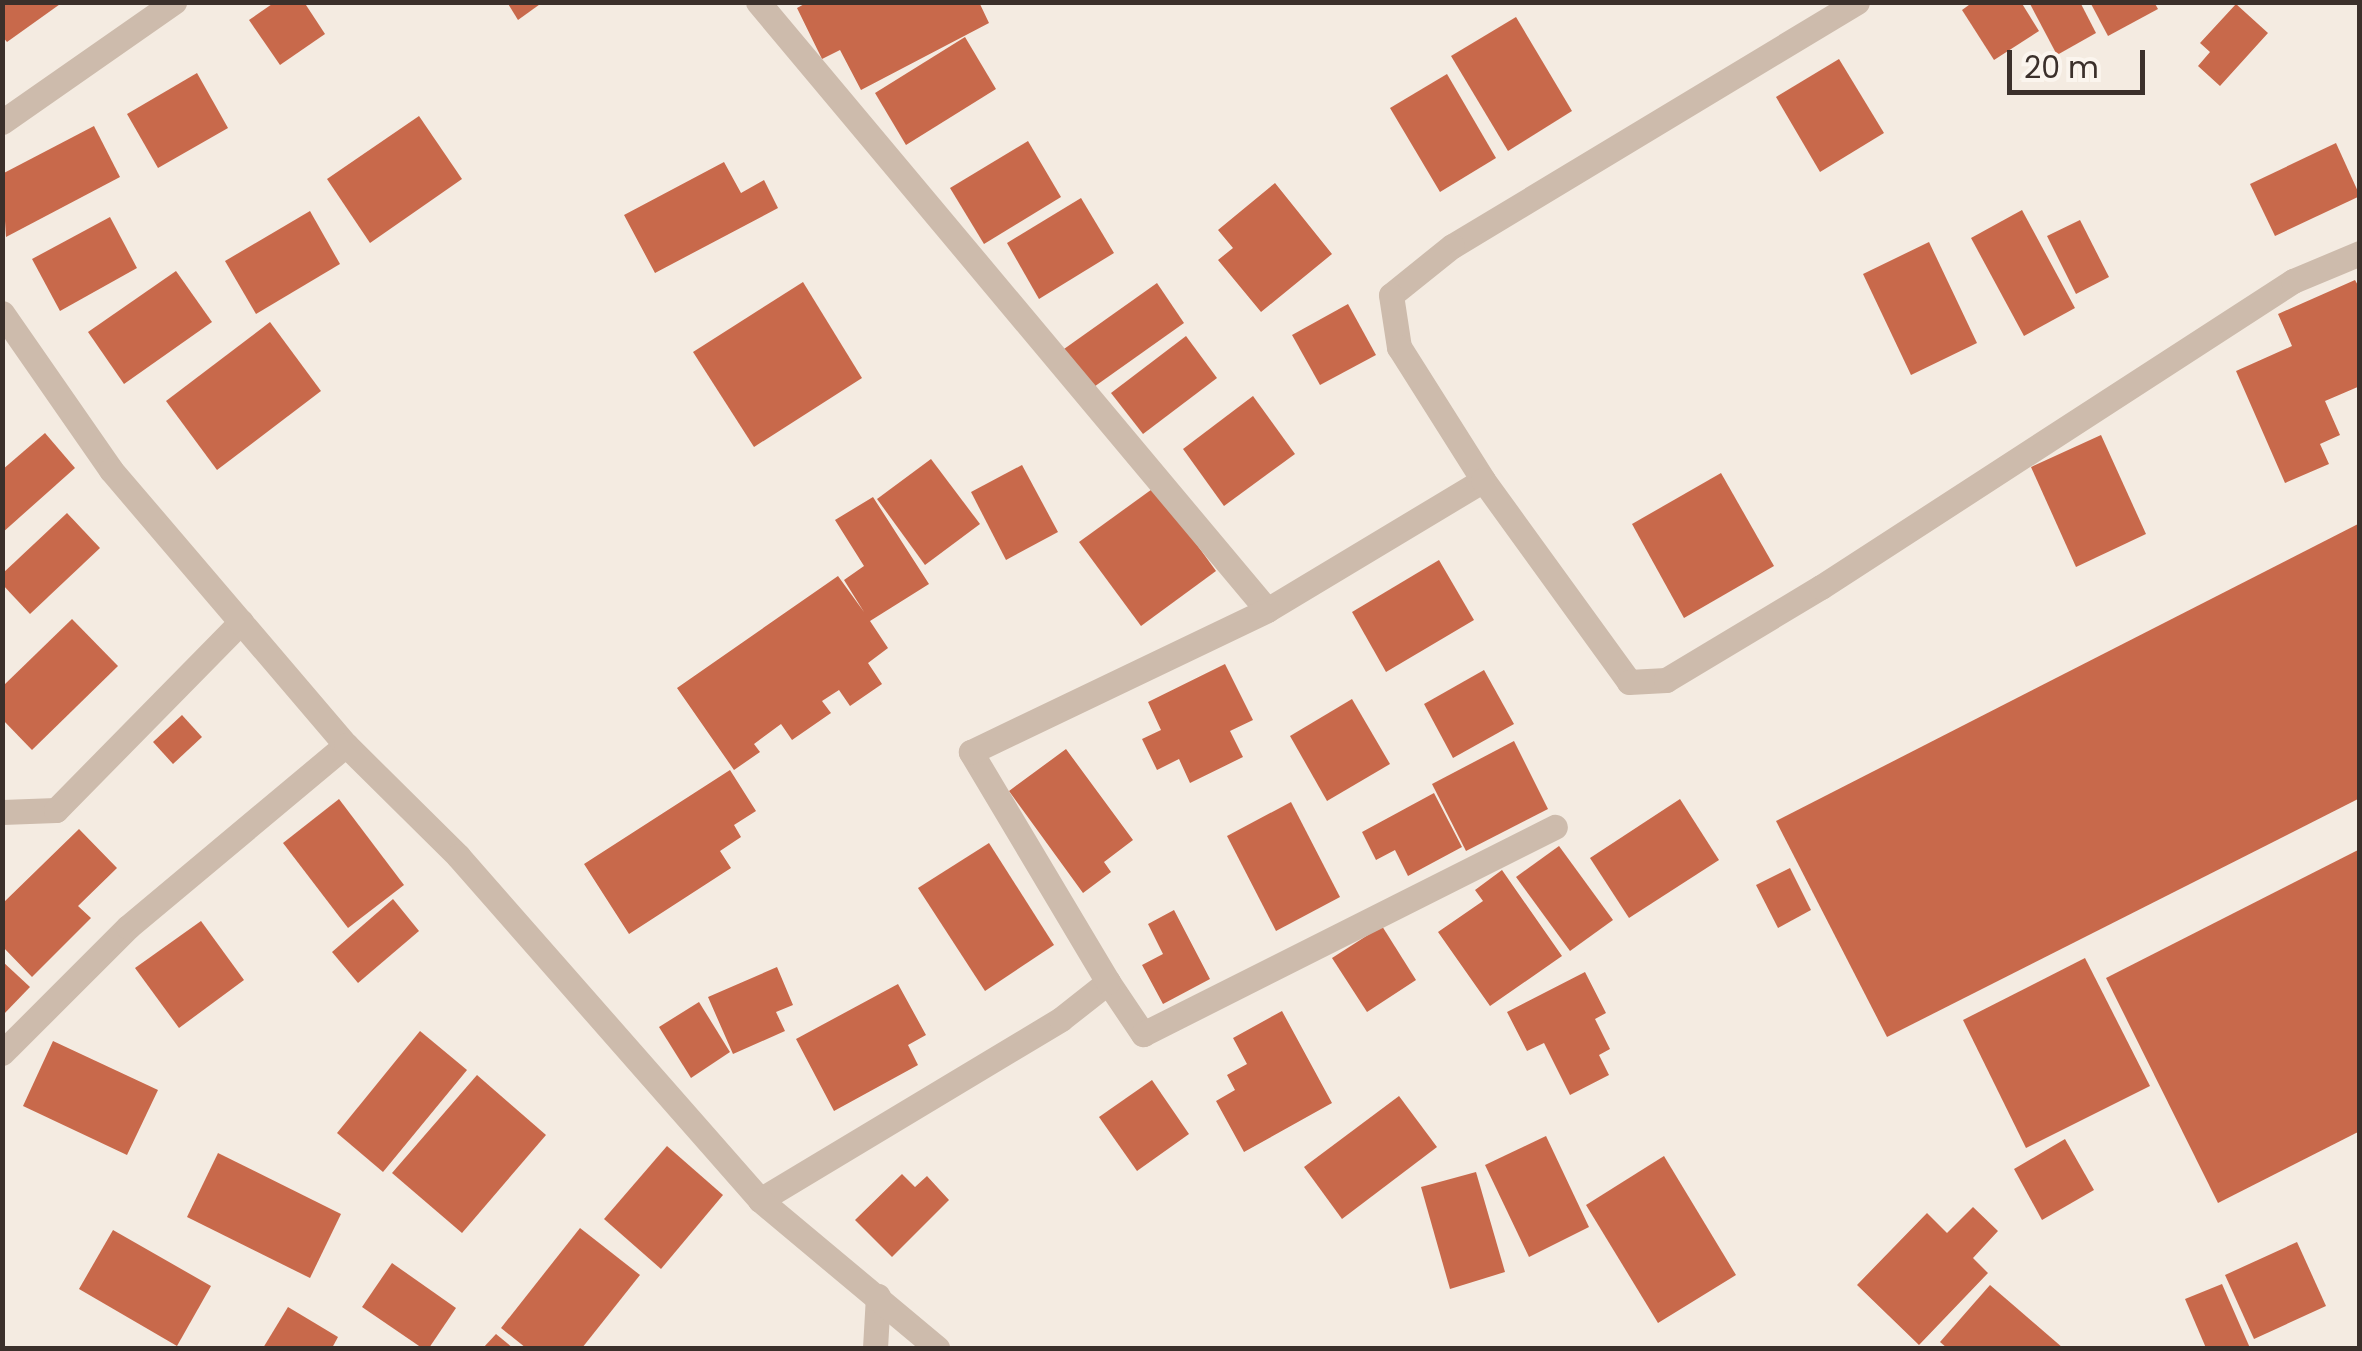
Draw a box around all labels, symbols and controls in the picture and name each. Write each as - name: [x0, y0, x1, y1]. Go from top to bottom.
- scale bar: [2012, 30, 2150, 92]
- text: 20 m: [2024, 46, 2099, 89]

